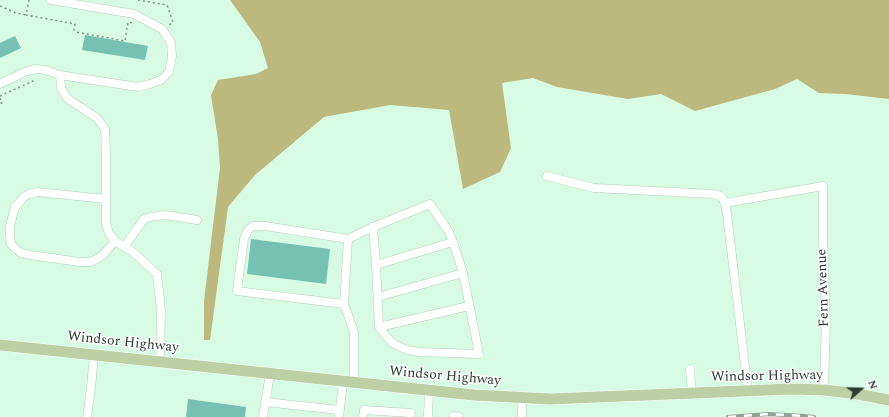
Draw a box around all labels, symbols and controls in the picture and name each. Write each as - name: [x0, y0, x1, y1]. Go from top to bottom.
- street label: Fern Avenue: [814, 249, 834, 327]
- street label: Windsor Highway: [66, 329, 180, 357]
- street label: Windsor Highway: [389, 364, 501, 390]
- street label: Windsor Highway: [711, 368, 823, 386]
- north arrow: [841, 369, 881, 409]
- text: N: [863, 378, 882, 392]

